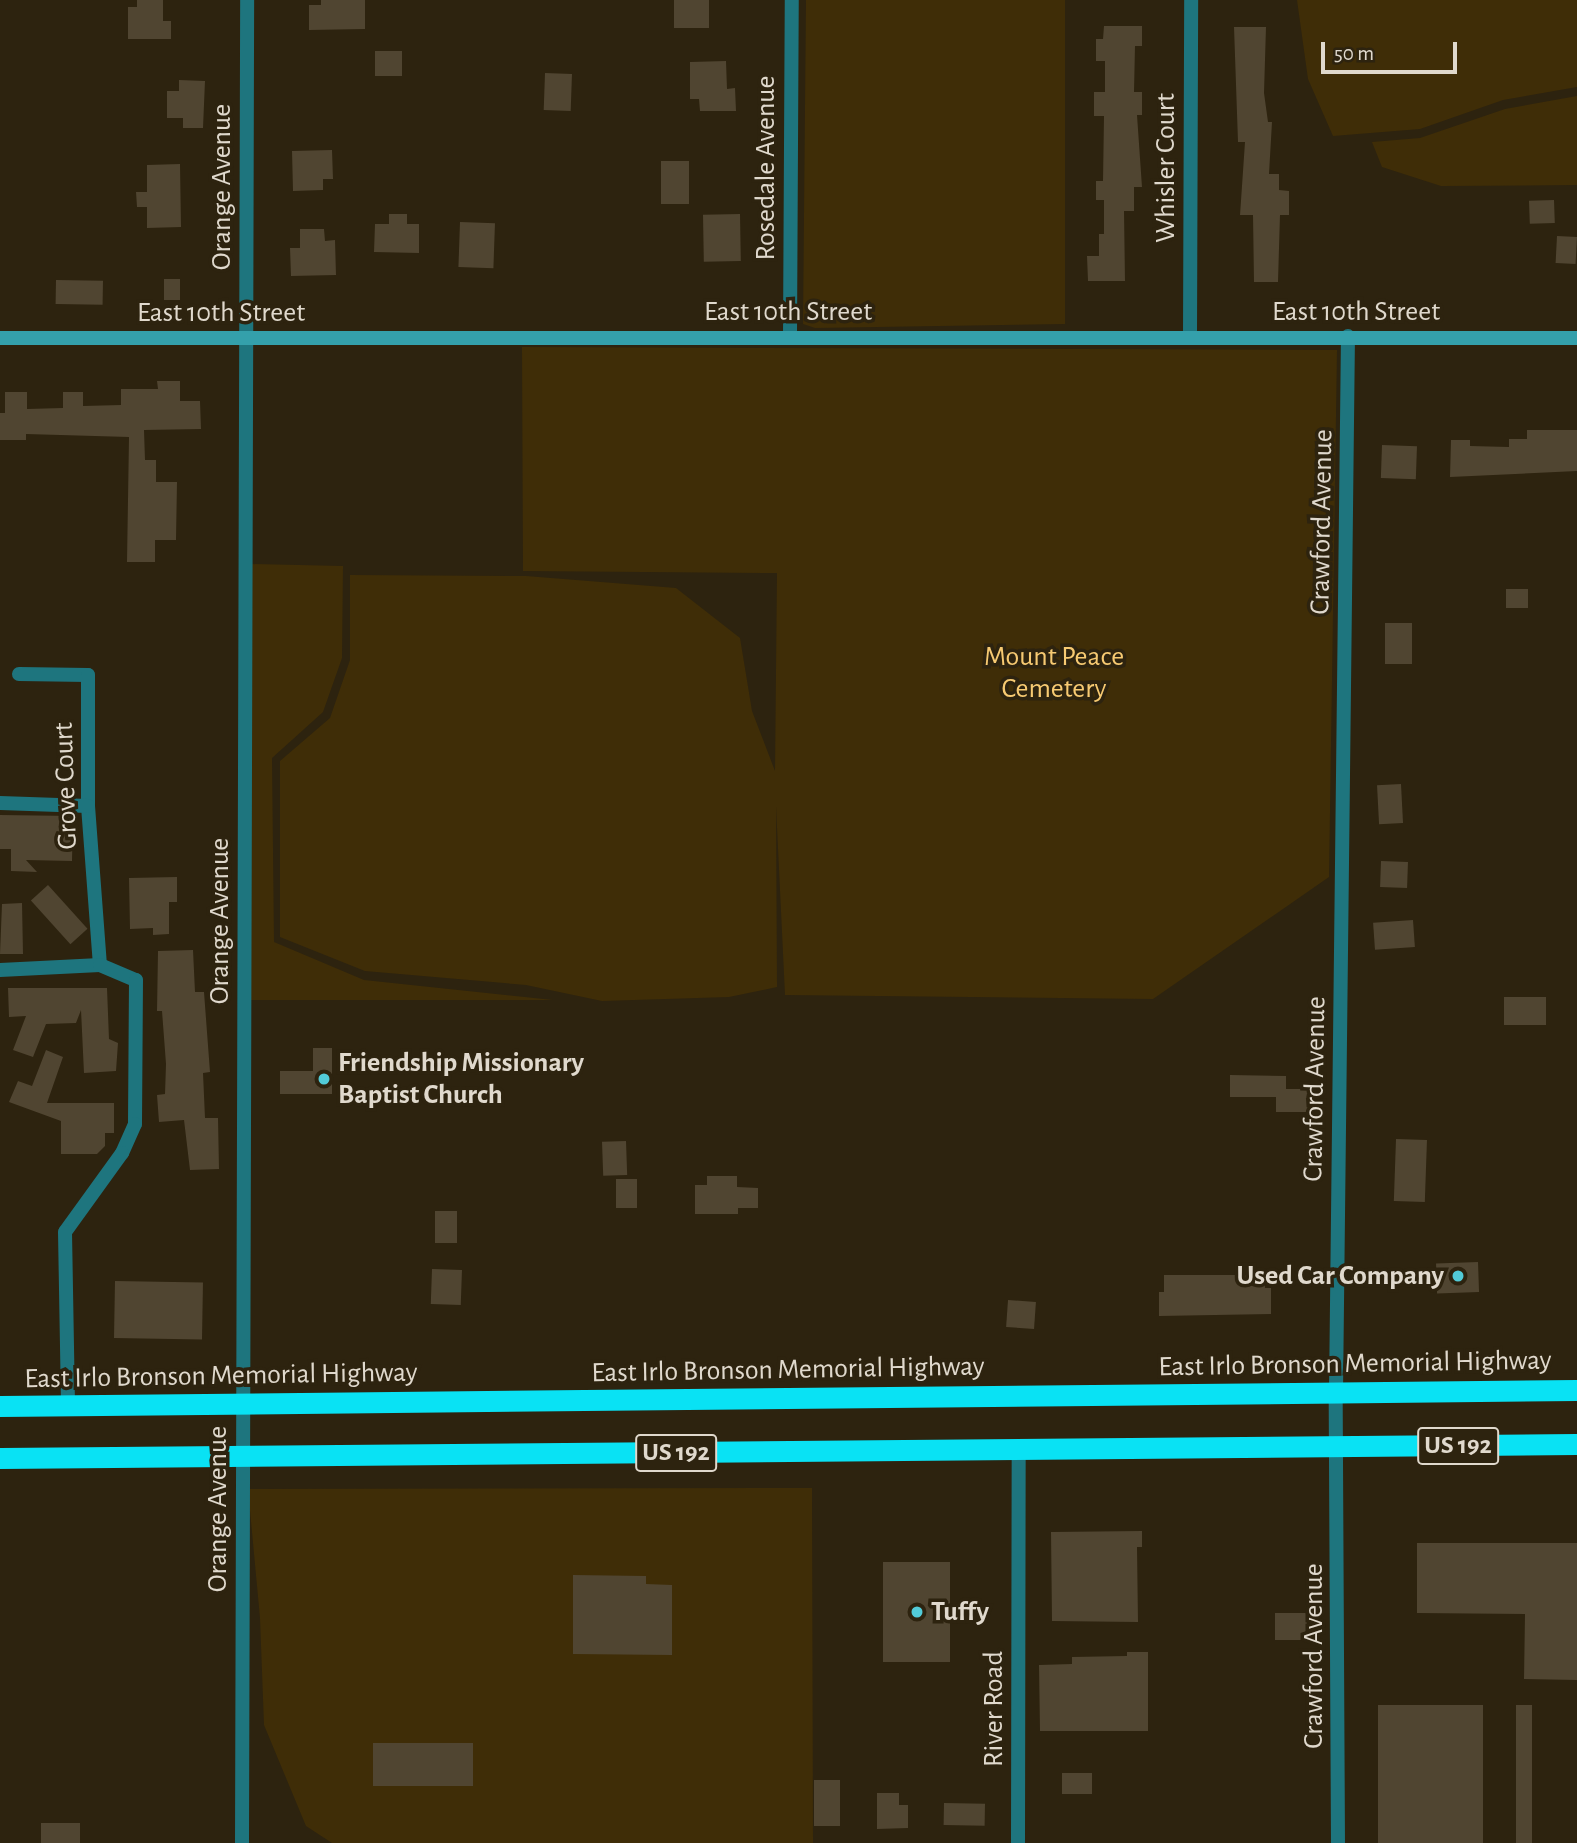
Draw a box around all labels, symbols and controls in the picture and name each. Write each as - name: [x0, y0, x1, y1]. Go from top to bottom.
- scale bar: [1325, 28, 1462, 72]
- text: 50 m: [1334, 43, 1374, 64]
- street label: Rosedale Avenue: [749, 75, 783, 261]
- street label: Whisler Court: [1149, 93, 1183, 243]
- street label: Orange Avenue: [205, 104, 239, 270]
- street label: East 10th Street: [704, 295, 872, 329]
- street label: East 10th Street: [1272, 295, 1440, 329]
- street label: East 10th Street: [137, 296, 305, 330]
- street label: Crawford Avenue: [1304, 429, 1340, 615]
- park label: Mount Peace Cemetery: [984, 640, 1124, 706]
- street label: Grove Court: [47, 722, 85, 850]
- street label: Orange Avenue: [203, 838, 237, 1004]
- street label: Crawford Avenue: [1297, 996, 1333, 1182]
- place label: Friendship Missionary Baptist Church: [338, 1046, 584, 1112]
- marker: Friendship Missionary Baptist Church: [316, 1071, 332, 1087]
- place label: Used Car Company: [1236, 1259, 1444, 1293]
- marker: Used Car Company: [1450, 1268, 1466, 1284]
- street label: East Irlo Bronson Memorial Highway: [1158, 1344, 1552, 1384]
- street label: East Irlo Bronson Memorial Highway: [591, 1350, 985, 1390]
- street label: East Irlo Bronson Memorial Highway: [24, 1356, 418, 1396]
- road number: US 192: [1416, 1424, 1500, 1469]
- street label: Orange Avenue: [201, 1426, 235, 1592]
- road number: US 192: [634, 1430, 718, 1476]
- street label: Crawford Avenue: [1297, 1563, 1331, 1749]
- place label: Tuffy: [931, 1595, 989, 1629]
- marker: Tuffy: [909, 1604, 925, 1620]
- street label: River Road: [977, 1651, 1011, 1767]

